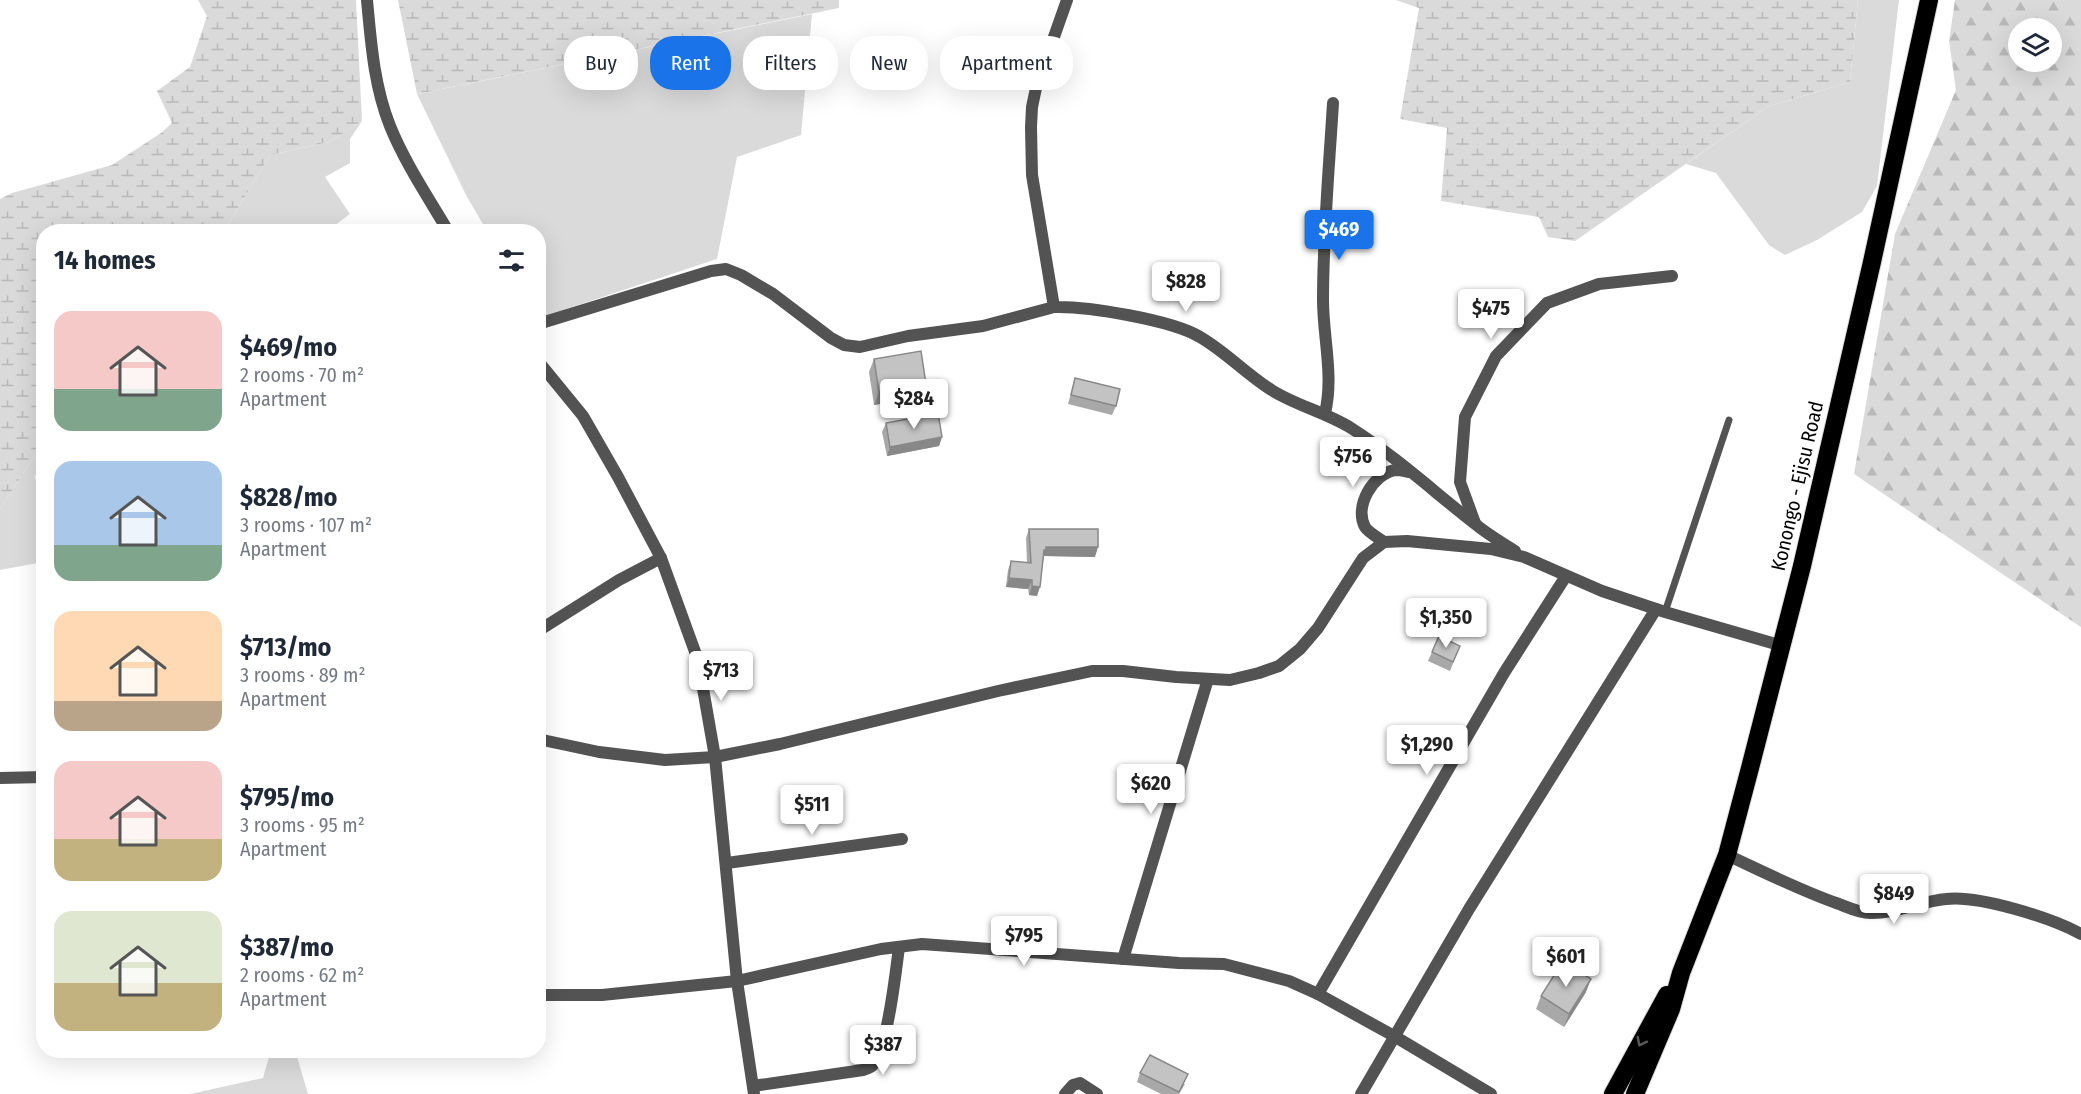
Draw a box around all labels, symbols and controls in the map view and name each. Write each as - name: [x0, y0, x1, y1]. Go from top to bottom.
- map controls: [2008, 18, 2062, 72]
- button: layers: [2008, 18, 2062, 72]
- chip: Buy: [564, 36, 638, 90]
- chip: Rent: [650, 36, 731, 90]
- chip: Filters: [743, 36, 838, 90]
- chip: New: [850, 36, 928, 90]
- chip: Apartment: [940, 36, 1073, 90]
- pin: $469: [1303, 210, 1375, 261]
- text: $469: [1319, 217, 1359, 241]
- icon: filters: [495, 244, 528, 277]
- text: 14 homes: [54, 245, 156, 276]
- pin: $828: [1150, 262, 1222, 313]
- text: $828: [1166, 269, 1206, 293]
- pin: $475: [1455, 289, 1527, 340]
- text: $475: [1472, 296, 1510, 320]
- text: $469/mo: [240, 332, 337, 363]
- icon: home: [102, 335, 174, 407]
- text: 2 rooms · 70 m²: [240, 363, 364, 387]
- pin: $284: [878, 379, 950, 430]
- text: $284: [894, 386, 934, 410]
- text: Apartment: [240, 387, 327, 411]
- street label: Konongo - Ejisu Road: [1766, 399, 1828, 573]
- pin: $756: [1317, 437, 1389, 488]
- text: $756: [1334, 444, 1372, 468]
- text: $828/mo: [240, 482, 337, 513]
- icon: home: [102, 485, 174, 557]
- text: 3 rooms · 107 m²: [240, 513, 372, 537]
- text: Apartment: [240, 537, 327, 561]
- pin: $1,350: [1397, 598, 1495, 649]
- text: $1,350: [1420, 605, 1472, 629]
- text: $713/mo: [240, 632, 331, 663]
- icon: home: [102, 635, 174, 707]
- pin: $713: [685, 651, 757, 702]
- text: $713: [703, 658, 739, 682]
- text: 3 rooms · 89 m²: [240, 663, 365, 687]
- text: Apartment: [240, 687, 327, 711]
- pin: $1,290: [1378, 725, 1476, 776]
- text: $1,290: [1401, 732, 1453, 756]
- pin: $620: [1115, 764, 1187, 815]
- text: $620: [1131, 771, 1171, 795]
- text: $795/mo: [240, 782, 334, 813]
- icon: home: [102, 785, 174, 857]
- pin: $511: [776, 785, 848, 836]
- text: $511: [794, 792, 830, 816]
- text: 3 rooms · 95 m²: [240, 813, 365, 837]
- text: Apartment: [240, 837, 327, 861]
- pin: $849: [1858, 874, 1930, 925]
- text: $849: [1874, 881, 1914, 905]
- pin: $795: [988, 916, 1060, 967]
- text: $795: [1005, 923, 1043, 947]
- text: $387/mo: [240, 932, 334, 963]
- icon: home: [102, 935, 174, 1007]
- pin: $601: [1530, 937, 1602, 988]
- text: $601: [1546, 944, 1586, 968]
- text: 2 rooms · 62 m²: [240, 963, 364, 987]
- text: Apartment: [240, 987, 327, 1011]
- pin: $387: [847, 1025, 919, 1076]
- text: $387: [864, 1032, 902, 1056]
- one-way arrow: [1637, 1036, 1648, 1046]

